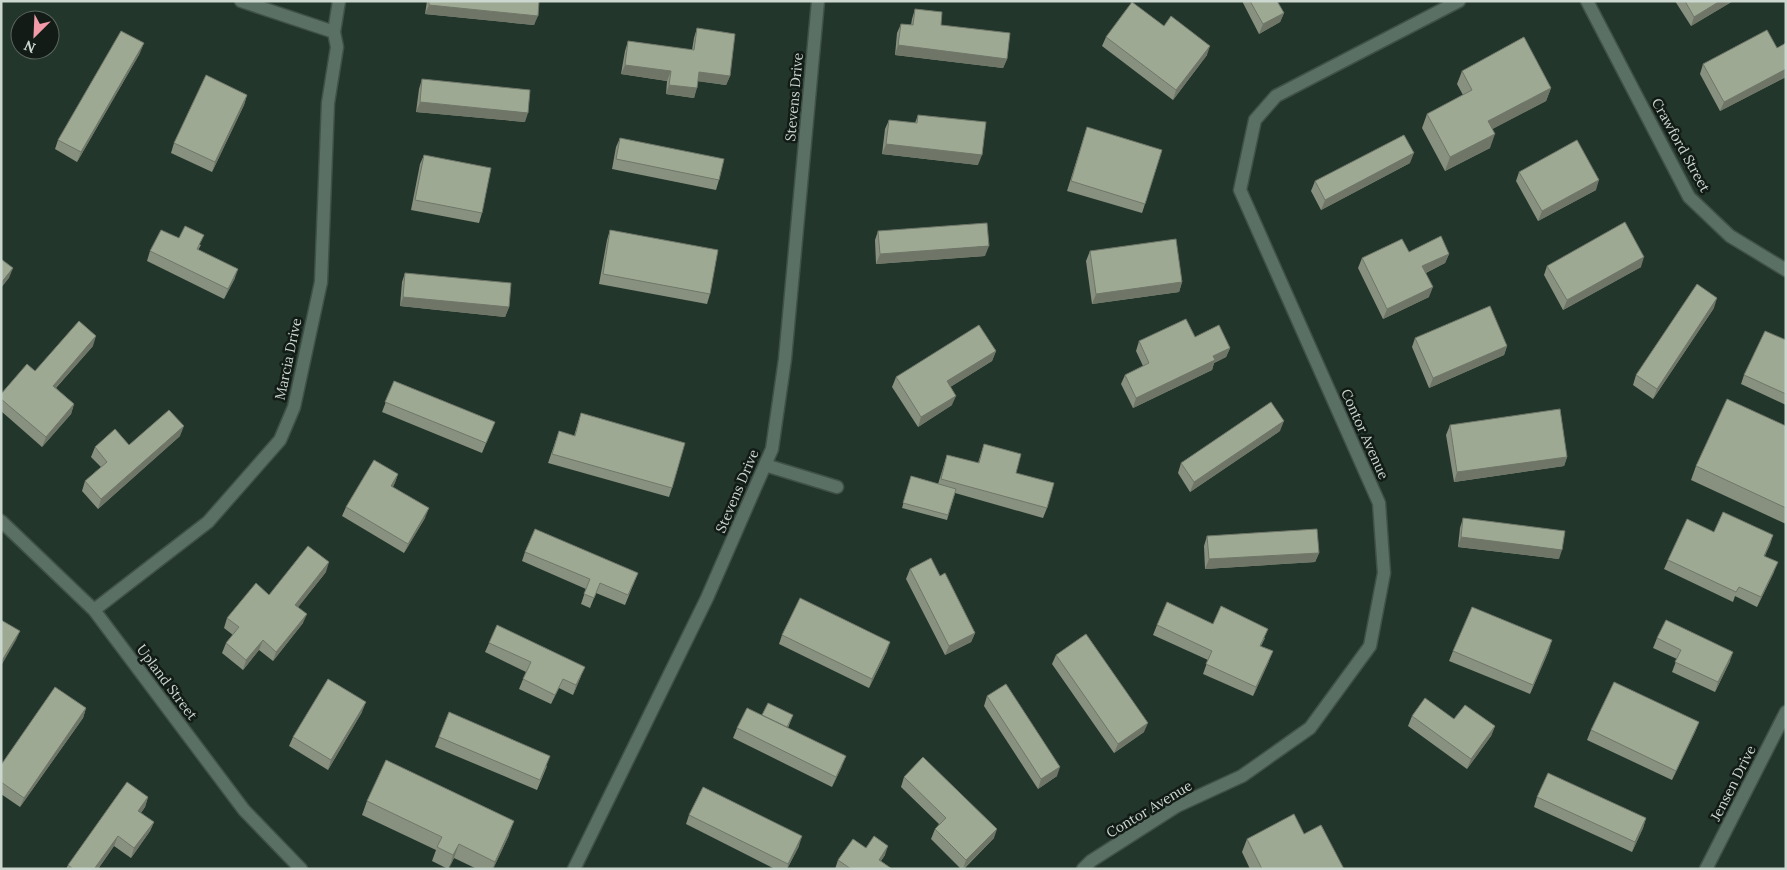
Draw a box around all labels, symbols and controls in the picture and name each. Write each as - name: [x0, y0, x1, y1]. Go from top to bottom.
- north arrow: [10, 10, 60, 60]
- text: N: [21, 36, 38, 57]
- street label: Stevens Drive: [781, 51, 807, 142]
- street label: Crawford Street: [1648, 95, 1714, 196]
- street label: Marcia Drive: [271, 316, 306, 402]
- street label: Contor Avenue: [1337, 386, 1393, 482]
- street label: Stevens Drive: [711, 446, 763, 536]
- street label: Upland Street: [133, 641, 202, 724]
- street label: Jensen Drive: [1706, 742, 1760, 825]
- street label: Contor Avenue: [1103, 776, 1196, 842]

